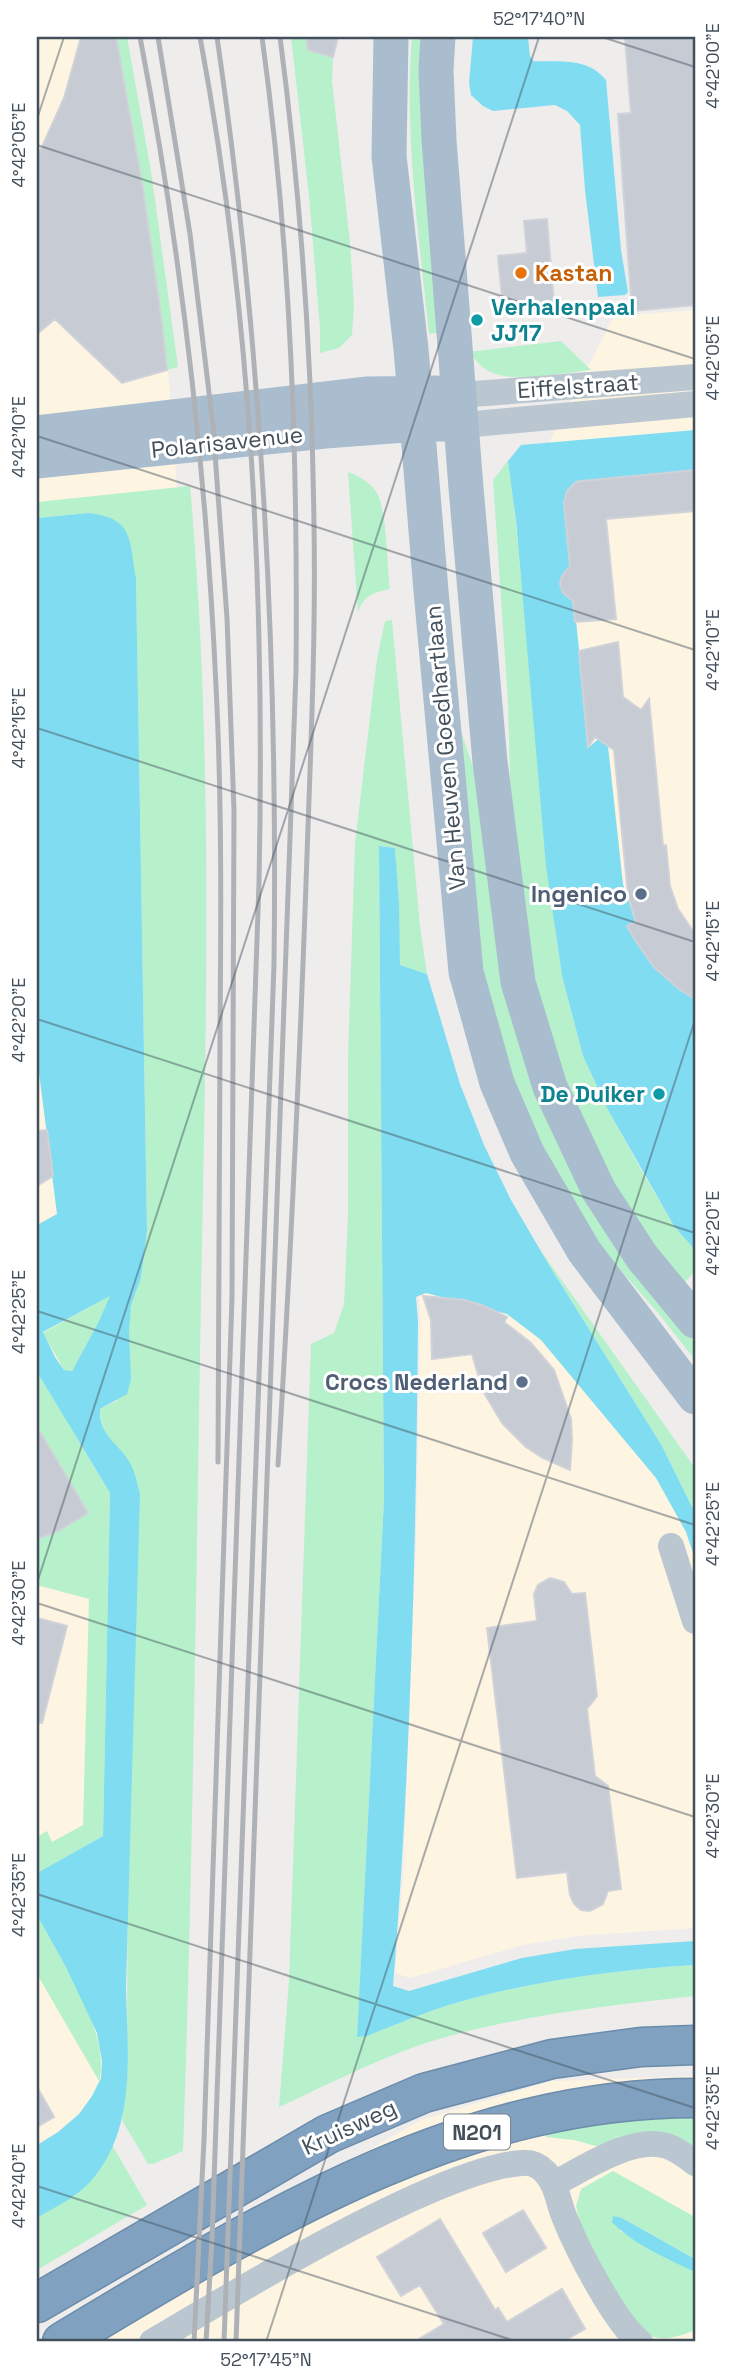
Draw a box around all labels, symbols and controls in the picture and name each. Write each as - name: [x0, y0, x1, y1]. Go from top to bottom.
- text: 52°17'40"N: [493, 7, 585, 30]
- text: 4°42'00"E: [701, 23, 724, 109]
- text: 4°42'05"E: [7, 103, 30, 187]
- place label: Kastan: [535, 258, 612, 288]
- marker: Kastan: [513, 265, 529, 281]
- place label: Verhalenpaal JJ17: [491, 292, 635, 348]
- marker: Verhalenpaal JJ17: [469, 312, 485, 328]
- text: 4°42'05"E: [701, 316, 724, 400]
- street label: Eiffelstraat: [516, 367, 640, 405]
- text: 4°42'10"E: [7, 396, 30, 478]
- street label: Polarisavenue: [150, 419, 304, 465]
- street label: Van Heuven Goedhartlaan: [418, 604, 472, 892]
- text: 4°42'10"E: [701, 609, 724, 691]
- text: 4°42'15"E: [7, 688, 30, 768]
- place label: Ingenico: [531, 879, 627, 909]
- marker: Ingenico: [633, 886, 649, 902]
- text: 4°42'15"E: [701, 901, 724, 981]
- text: 4°42'20"E: [7, 978, 30, 1062]
- place label: De Duiker: [540, 1079, 645, 1109]
- marker: De Duiker: [651, 1086, 667, 1102]
- text: 4°42'20"E: [701, 1191, 724, 1275]
- text: 4°42'25"E: [7, 1270, 30, 1354]
- place label: Crocs Nederland: [325, 1367, 508, 1397]
- marker: Crocs Nederland: [514, 1374, 530, 1390]
- text: 4°42'25"E: [701, 1482, 724, 1566]
- text: 4°42'30"E: [7, 1561, 30, 1645]
- text: 4°42'30"E: [701, 1774, 724, 1858]
- text: 4°42'35"E: [7, 1853, 30, 1937]
- text: 4°42'35"E: [701, 2066, 724, 2150]
- street label: Kruisweg: [297, 2092, 401, 2162]
- road number: N201: [444, 2114, 510, 2150]
- text: 4°42'40"E: [7, 2144, 30, 2228]
- text: 52°17'45"N: [220, 2348, 312, 2371]

